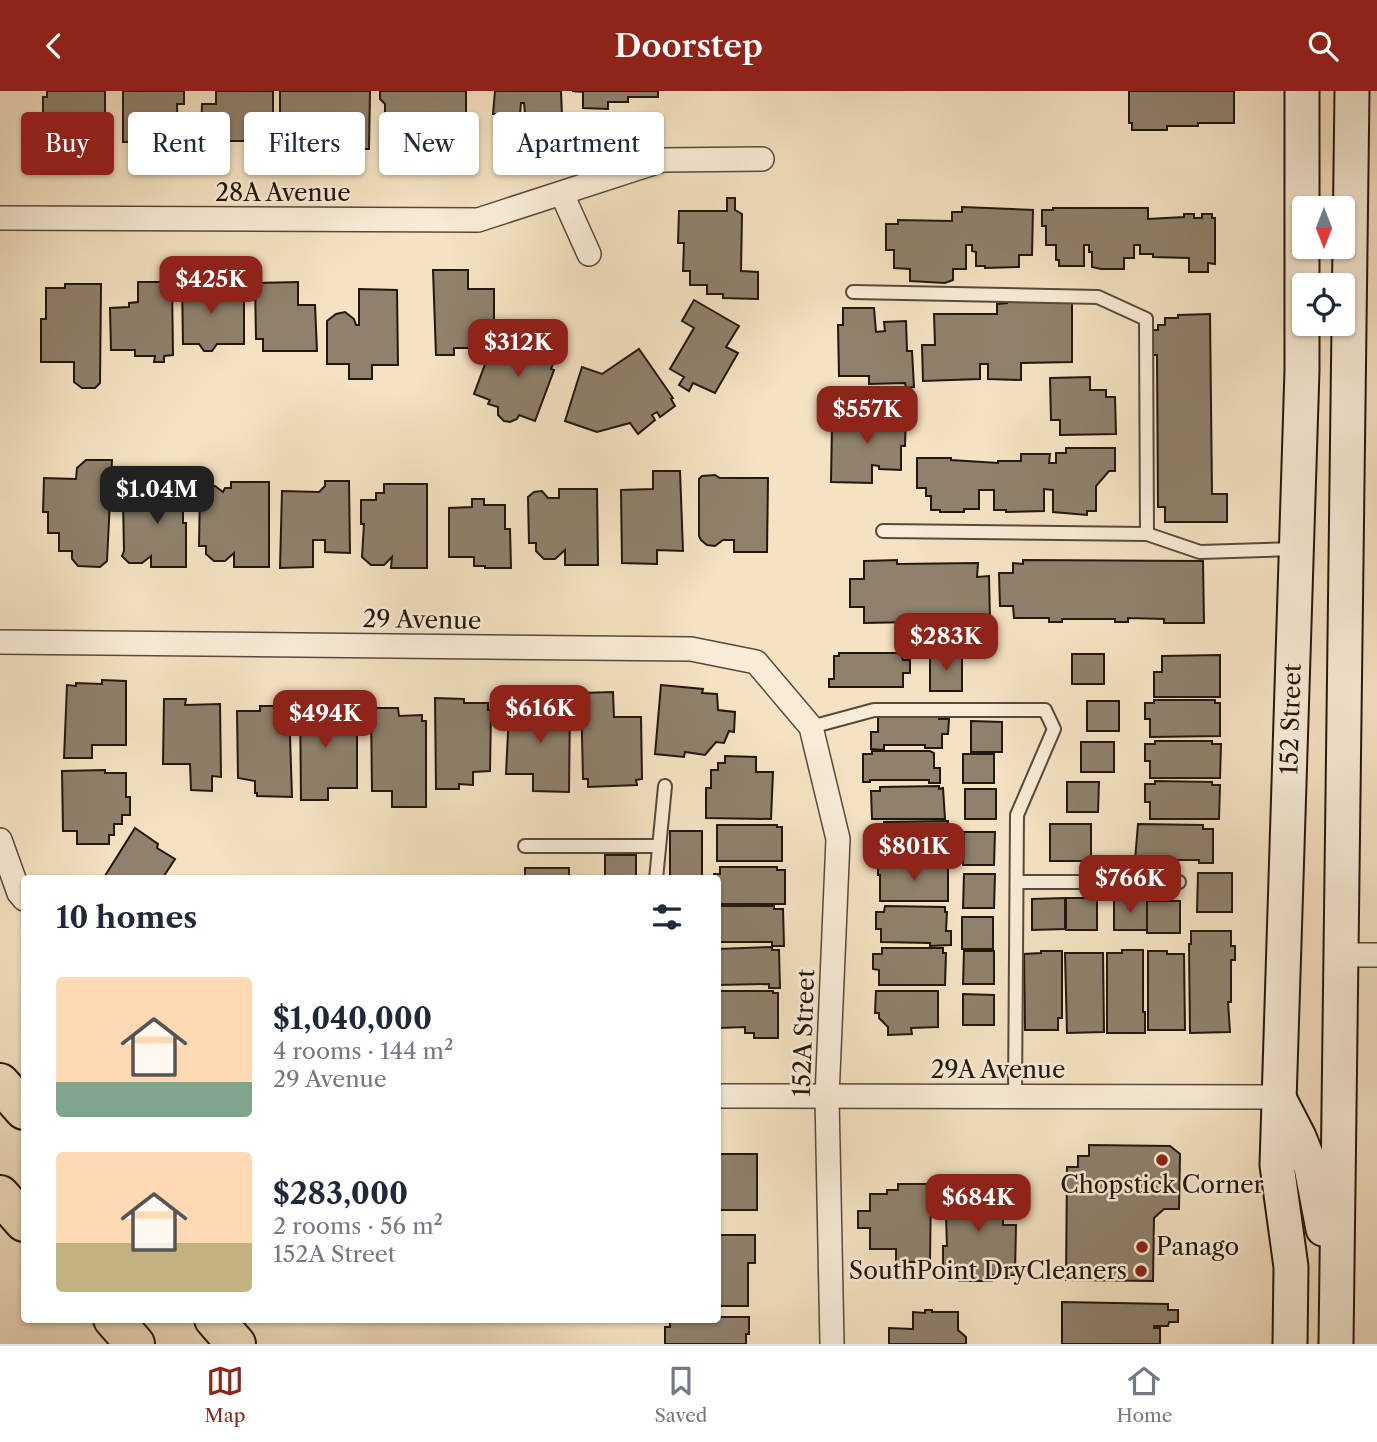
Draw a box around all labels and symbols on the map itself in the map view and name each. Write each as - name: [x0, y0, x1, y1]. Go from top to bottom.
- street label: 28A Avenue: [215, 178, 351, 207]
- north arrow: [1292, 196, 1354, 259]
- pin: $425K: [162, 257, 260, 316]
- pin: $312K: [469, 320, 567, 379]
- pin: $557K: [818, 387, 916, 446]
- pin: $1.04M: [100, 467, 214, 526]
- street label: 29 Avenue: [362, 604, 482, 635]
- pin: $283K: [897, 613, 995, 673]
- street label: 152 Street: [1274, 663, 1307, 775]
- pin: $616K: [491, 685, 589, 745]
- pin: $494K: [276, 691, 374, 750]
- pin: $801K: [865, 823, 963, 883]
- pin: $766K: [1081, 855, 1179, 915]
- street label: 152A Street: [787, 968, 820, 1098]
- street label: 29A Avenue: [931, 1055, 1065, 1084]
- marker: Chopstick Corner: [1154, 1152, 1170, 1168]
- place label: Chopstick Corner: [1060, 1170, 1264, 1199]
- pin: $684K: [929, 1175, 1027, 1234]
- place label: Panago: [1156, 1232, 1239, 1261]
- marker: Panago: [1134, 1239, 1150, 1255]
- place label: SouthPoint DryCleaners: [849, 1256, 1127, 1285]
- marker: SouthPoint DryCleaners: [1133, 1263, 1149, 1279]

